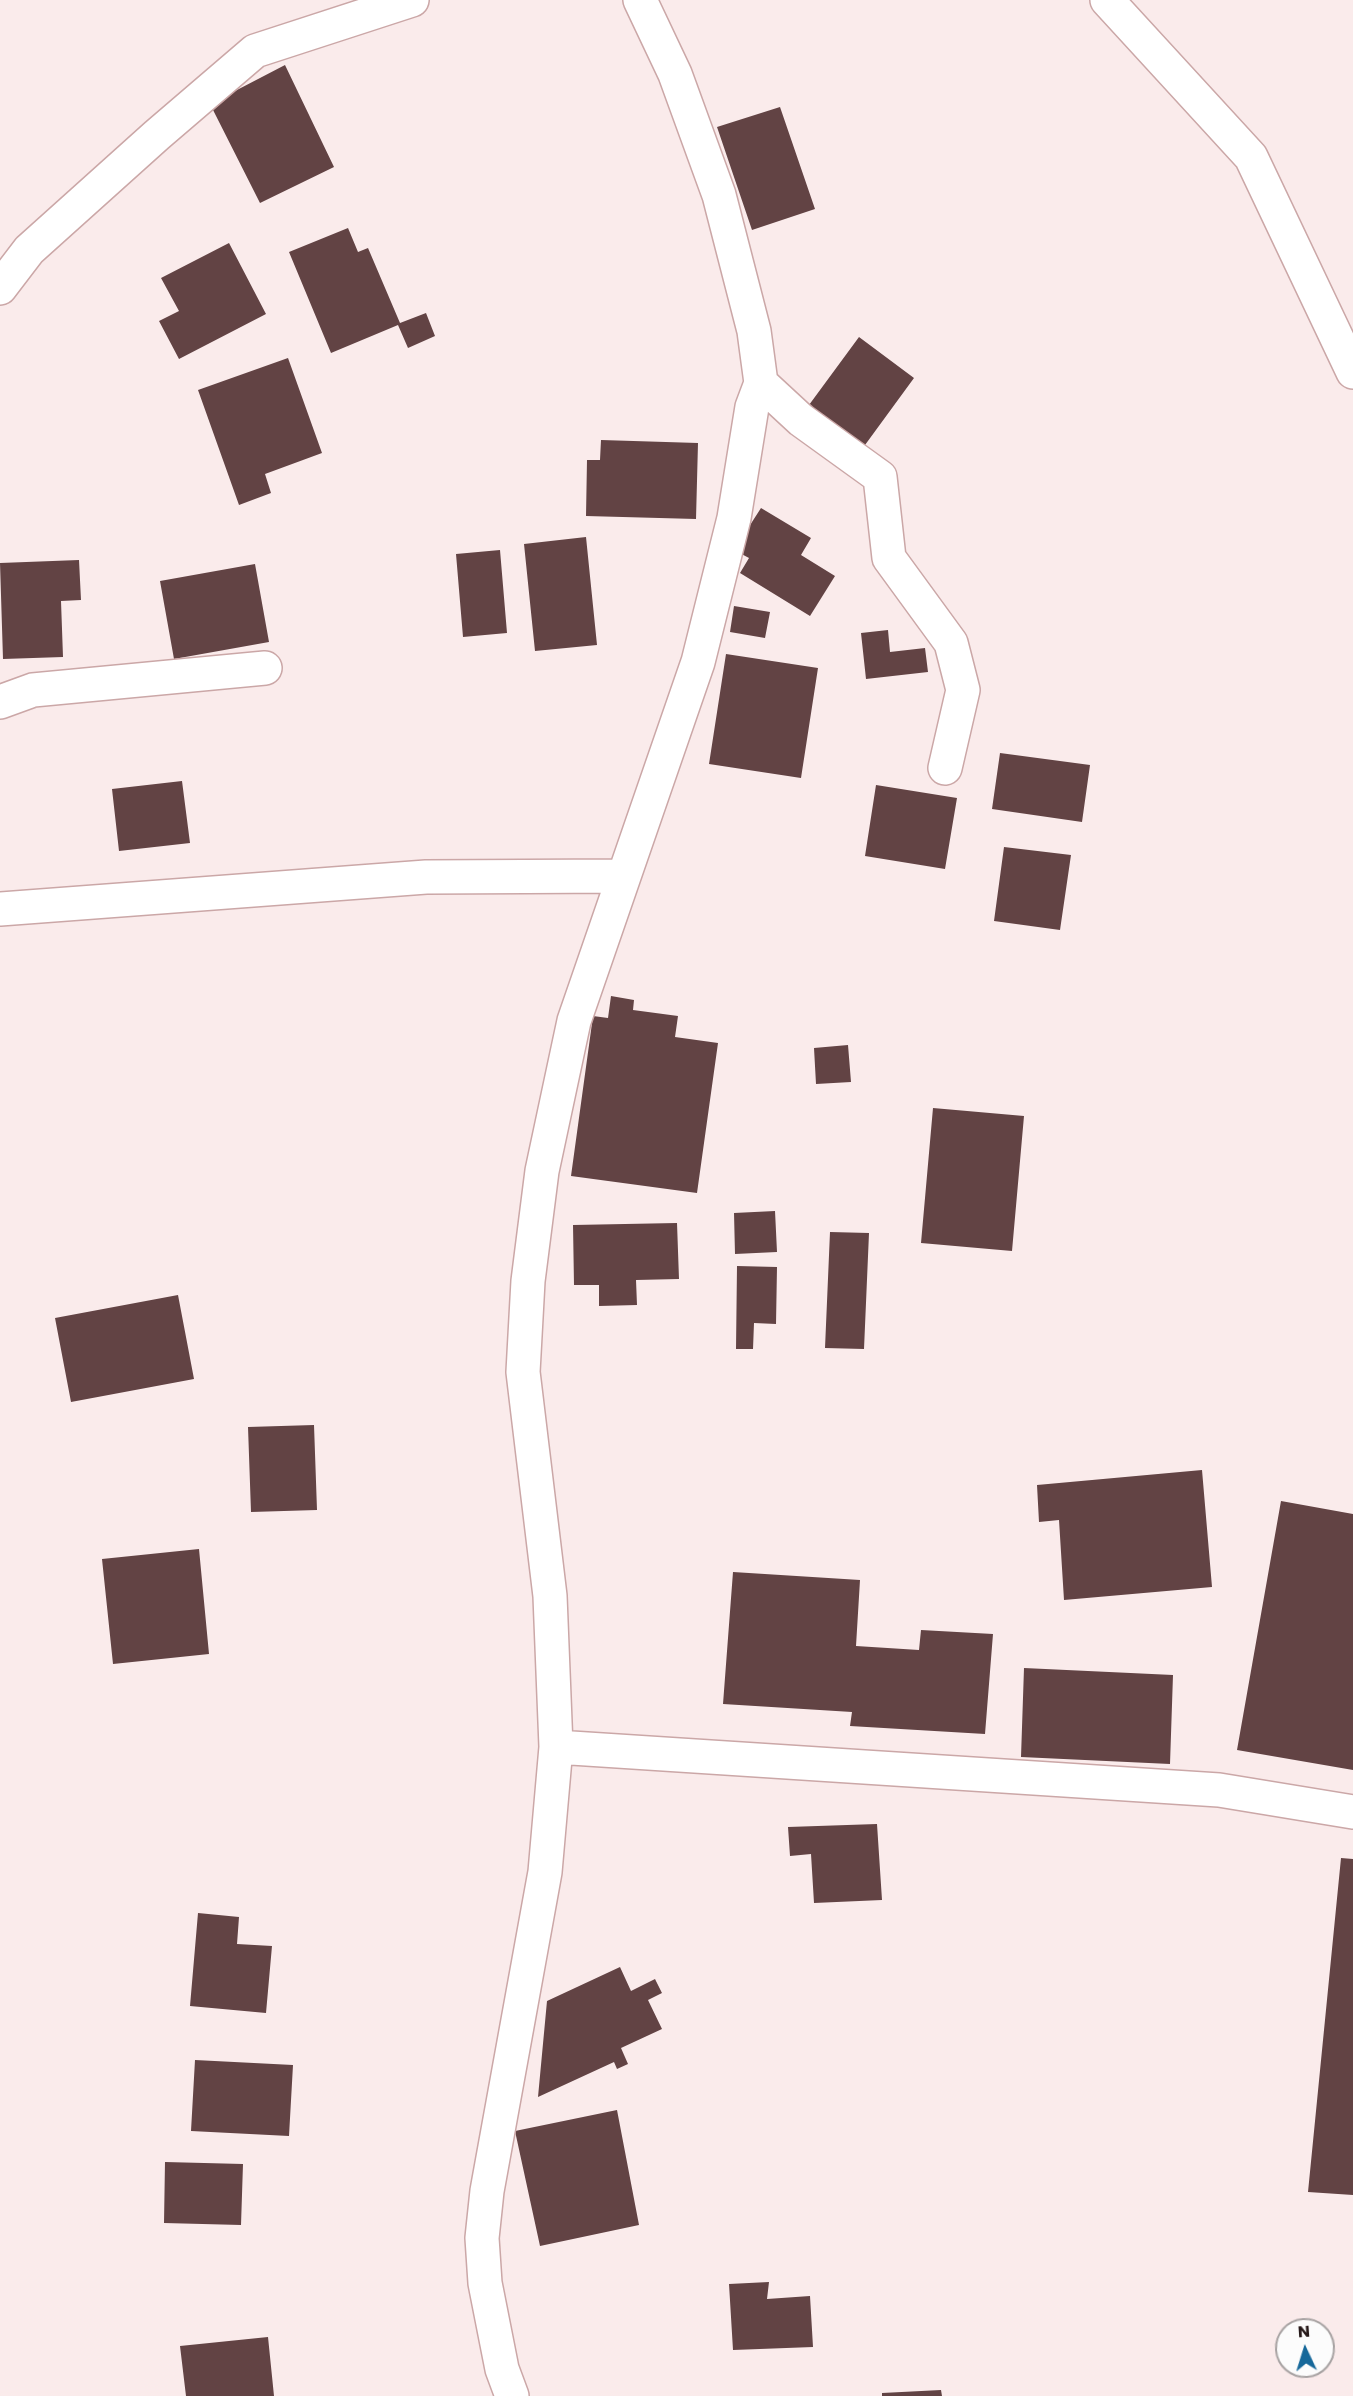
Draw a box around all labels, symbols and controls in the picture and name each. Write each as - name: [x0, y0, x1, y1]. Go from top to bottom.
- north arrow: [1275, 2318, 1335, 2378]
- text: N: [1297, 2320, 1311, 2343]

